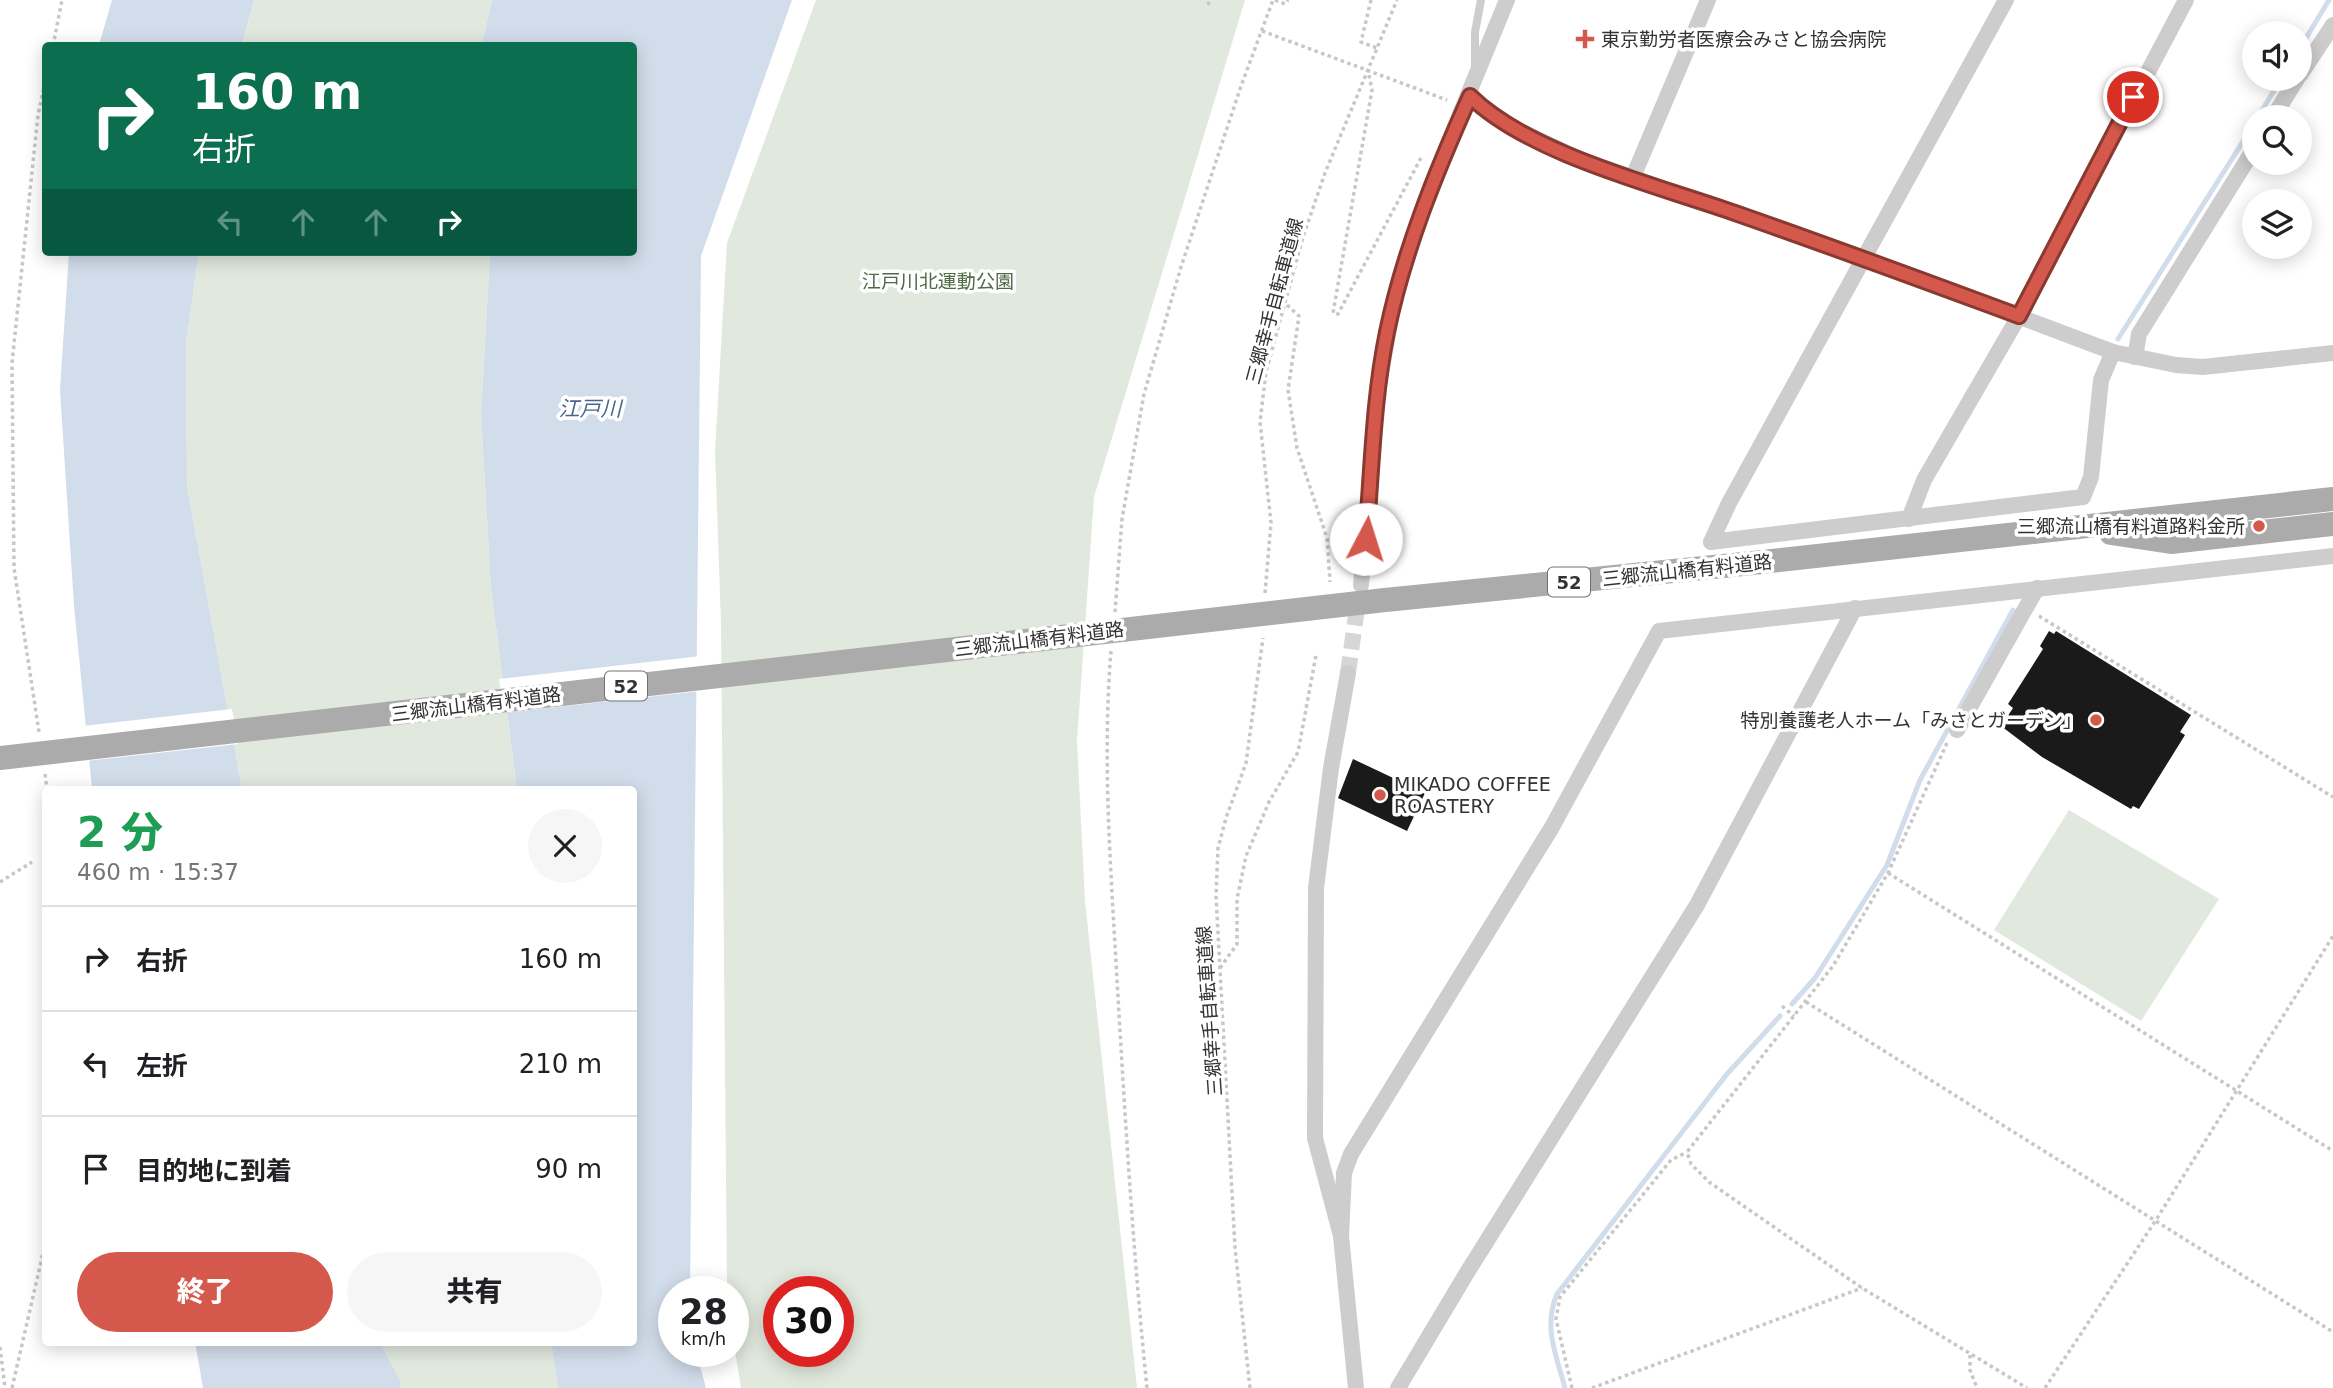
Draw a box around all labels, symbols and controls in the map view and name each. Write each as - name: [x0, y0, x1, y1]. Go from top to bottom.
- map controls: [2242, 21, 2312, 259]
- button: sound: [2242, 21, 2312, 91]
- place label: 東京勤労者医療会みさと協会病院: [1601, 28, 1886, 50]
- marker: 東京勤労者医療会みさと協会病院: [1575, 29, 1595, 49]
- text: 160 m: [192, 64, 362, 121]
- pin: [2103, 67, 2163, 127]
- icon: right: [77, 70, 168, 161]
- icon: arrive: [2114, 78, 2152, 116]
- button: search: [2242, 105, 2312, 175]
- text: 右折: [192, 130, 256, 168]
- button: layers: [2242, 189, 2312, 259]
- icon: left: [211, 203, 249, 241]
- icon: ahead: [284, 203, 322, 241]
- icon: ahead: [357, 203, 395, 241]
- icon: right: [430, 203, 468, 241]
- street label: 三郷幸手自転車道線: [1241, 216, 1307, 386]
- park label: 江戸川北運動公園: [862, 270, 1014, 292]
- water label: 江戸川: [559, 397, 623, 421]
- position arrow: [1329, 502, 1403, 576]
- place label: 三郷流山橋有料道路料金所: [2017, 515, 2245, 537]
- marker: 三郷流山橋有料道路料金所: [2251, 518, 2267, 534]
- street label: 三郷流山橋有料道路: [1601, 550, 1773, 590]
- road number: 52: [1548, 568, 1590, 596]
- street label: 三郷流山橋有料道路: [953, 618, 1125, 660]
- road number: 52: [605, 672, 647, 700]
- street label: 三郷流山橋有料道路: [390, 683, 562, 725]
- place label: 特別養護老人ホーム「みさとガーデン」: [1741, 709, 2082, 731]
- marker: 特別養護老人ホーム「みさとガーデン」: [2088, 712, 2104, 728]
- place label: MIKADO COFFEE ROASTERY: [1394, 773, 1551, 817]
- marker: MIKADO COFFEE ROASTERY: [1372, 787, 1388, 803]
- text: 2 分: [77, 808, 163, 857]
- button: close: [528, 809, 602, 883]
- text: 460 m · 15:37: [77, 859, 239, 885]
- street label: 三郷幸手自転車道線: [1192, 925, 1226, 1097]
- icon: right: [77, 940, 115, 978]
- text: 160 m: [519, 944, 602, 974]
- text: 右折: [136, 946, 188, 976]
- icon: left: [77, 1045, 115, 1083]
- text: 210 m: [519, 1049, 602, 1079]
- text: 左折: [136, 1051, 188, 1081]
- icon: arrive: [77, 1150, 115, 1188]
- text: 90 m: [535, 1154, 602, 1184]
- text: 目的地に到着: [136, 1156, 292, 1186]
- button: 終了: [77, 1252, 333, 1332]
- button: 共有: [347, 1252, 602, 1332]
- speed limit sign: 30: [763, 1276, 854, 1367]
- text: 28: [679, 1292, 728, 1332]
- text: km/h: [681, 1328, 726, 1349]

